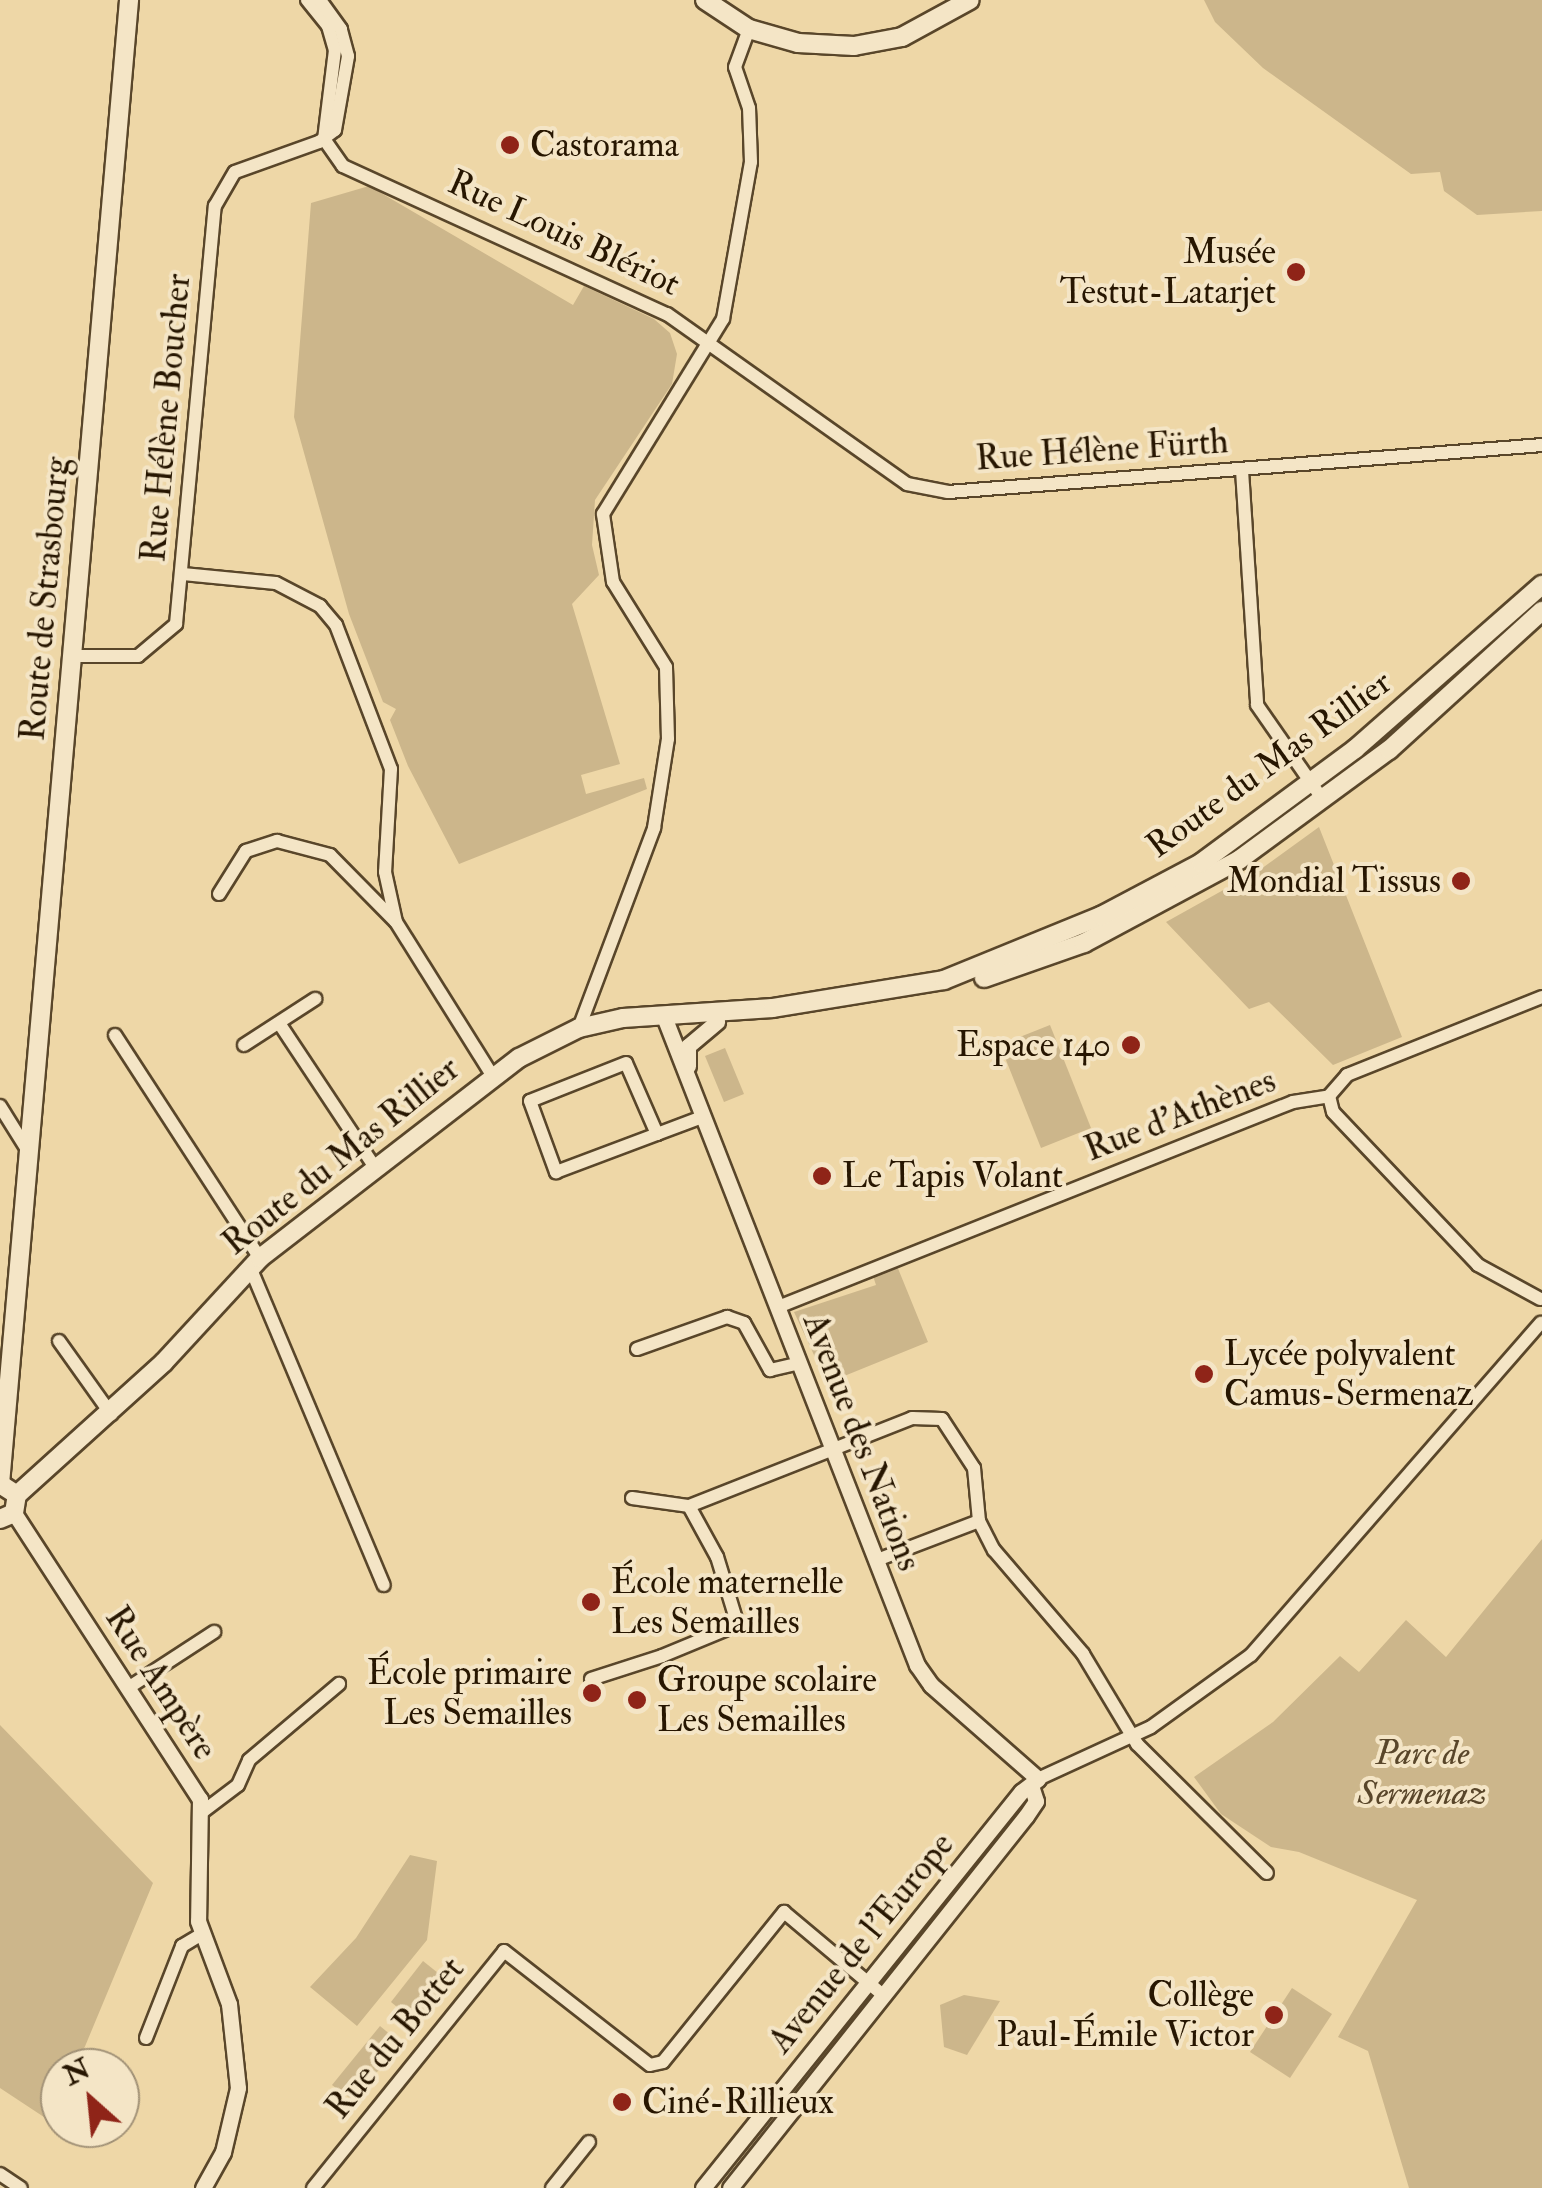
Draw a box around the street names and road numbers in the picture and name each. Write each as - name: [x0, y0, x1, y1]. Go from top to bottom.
- street label: Rue Louis Blériot: [442, 161, 686, 305]
- street label: Rue Hélène Boucher: [132, 272, 200, 564]
- street label: Rue Hélène Fürth: [974, 420, 1230, 480]
- street label: Route de Strasbourg: [12, 455, 78, 743]
- street label: Route du Mas Rillier: [1138, 661, 1400, 867]
- street label: Route du Mas Rillier: [214, 1048, 468, 1264]
- street label: Rue d'Athènes: [1079, 1059, 1281, 1171]
- street label: Avenue des Nations: [794, 1307, 930, 1577]
- street label: Rue Ampère: [96, 1599, 226, 1767]
- street label: Avenue de l'Europe: [759, 1824, 963, 2062]
- street label: Rue du Bottet: [317, 1949, 473, 2127]

